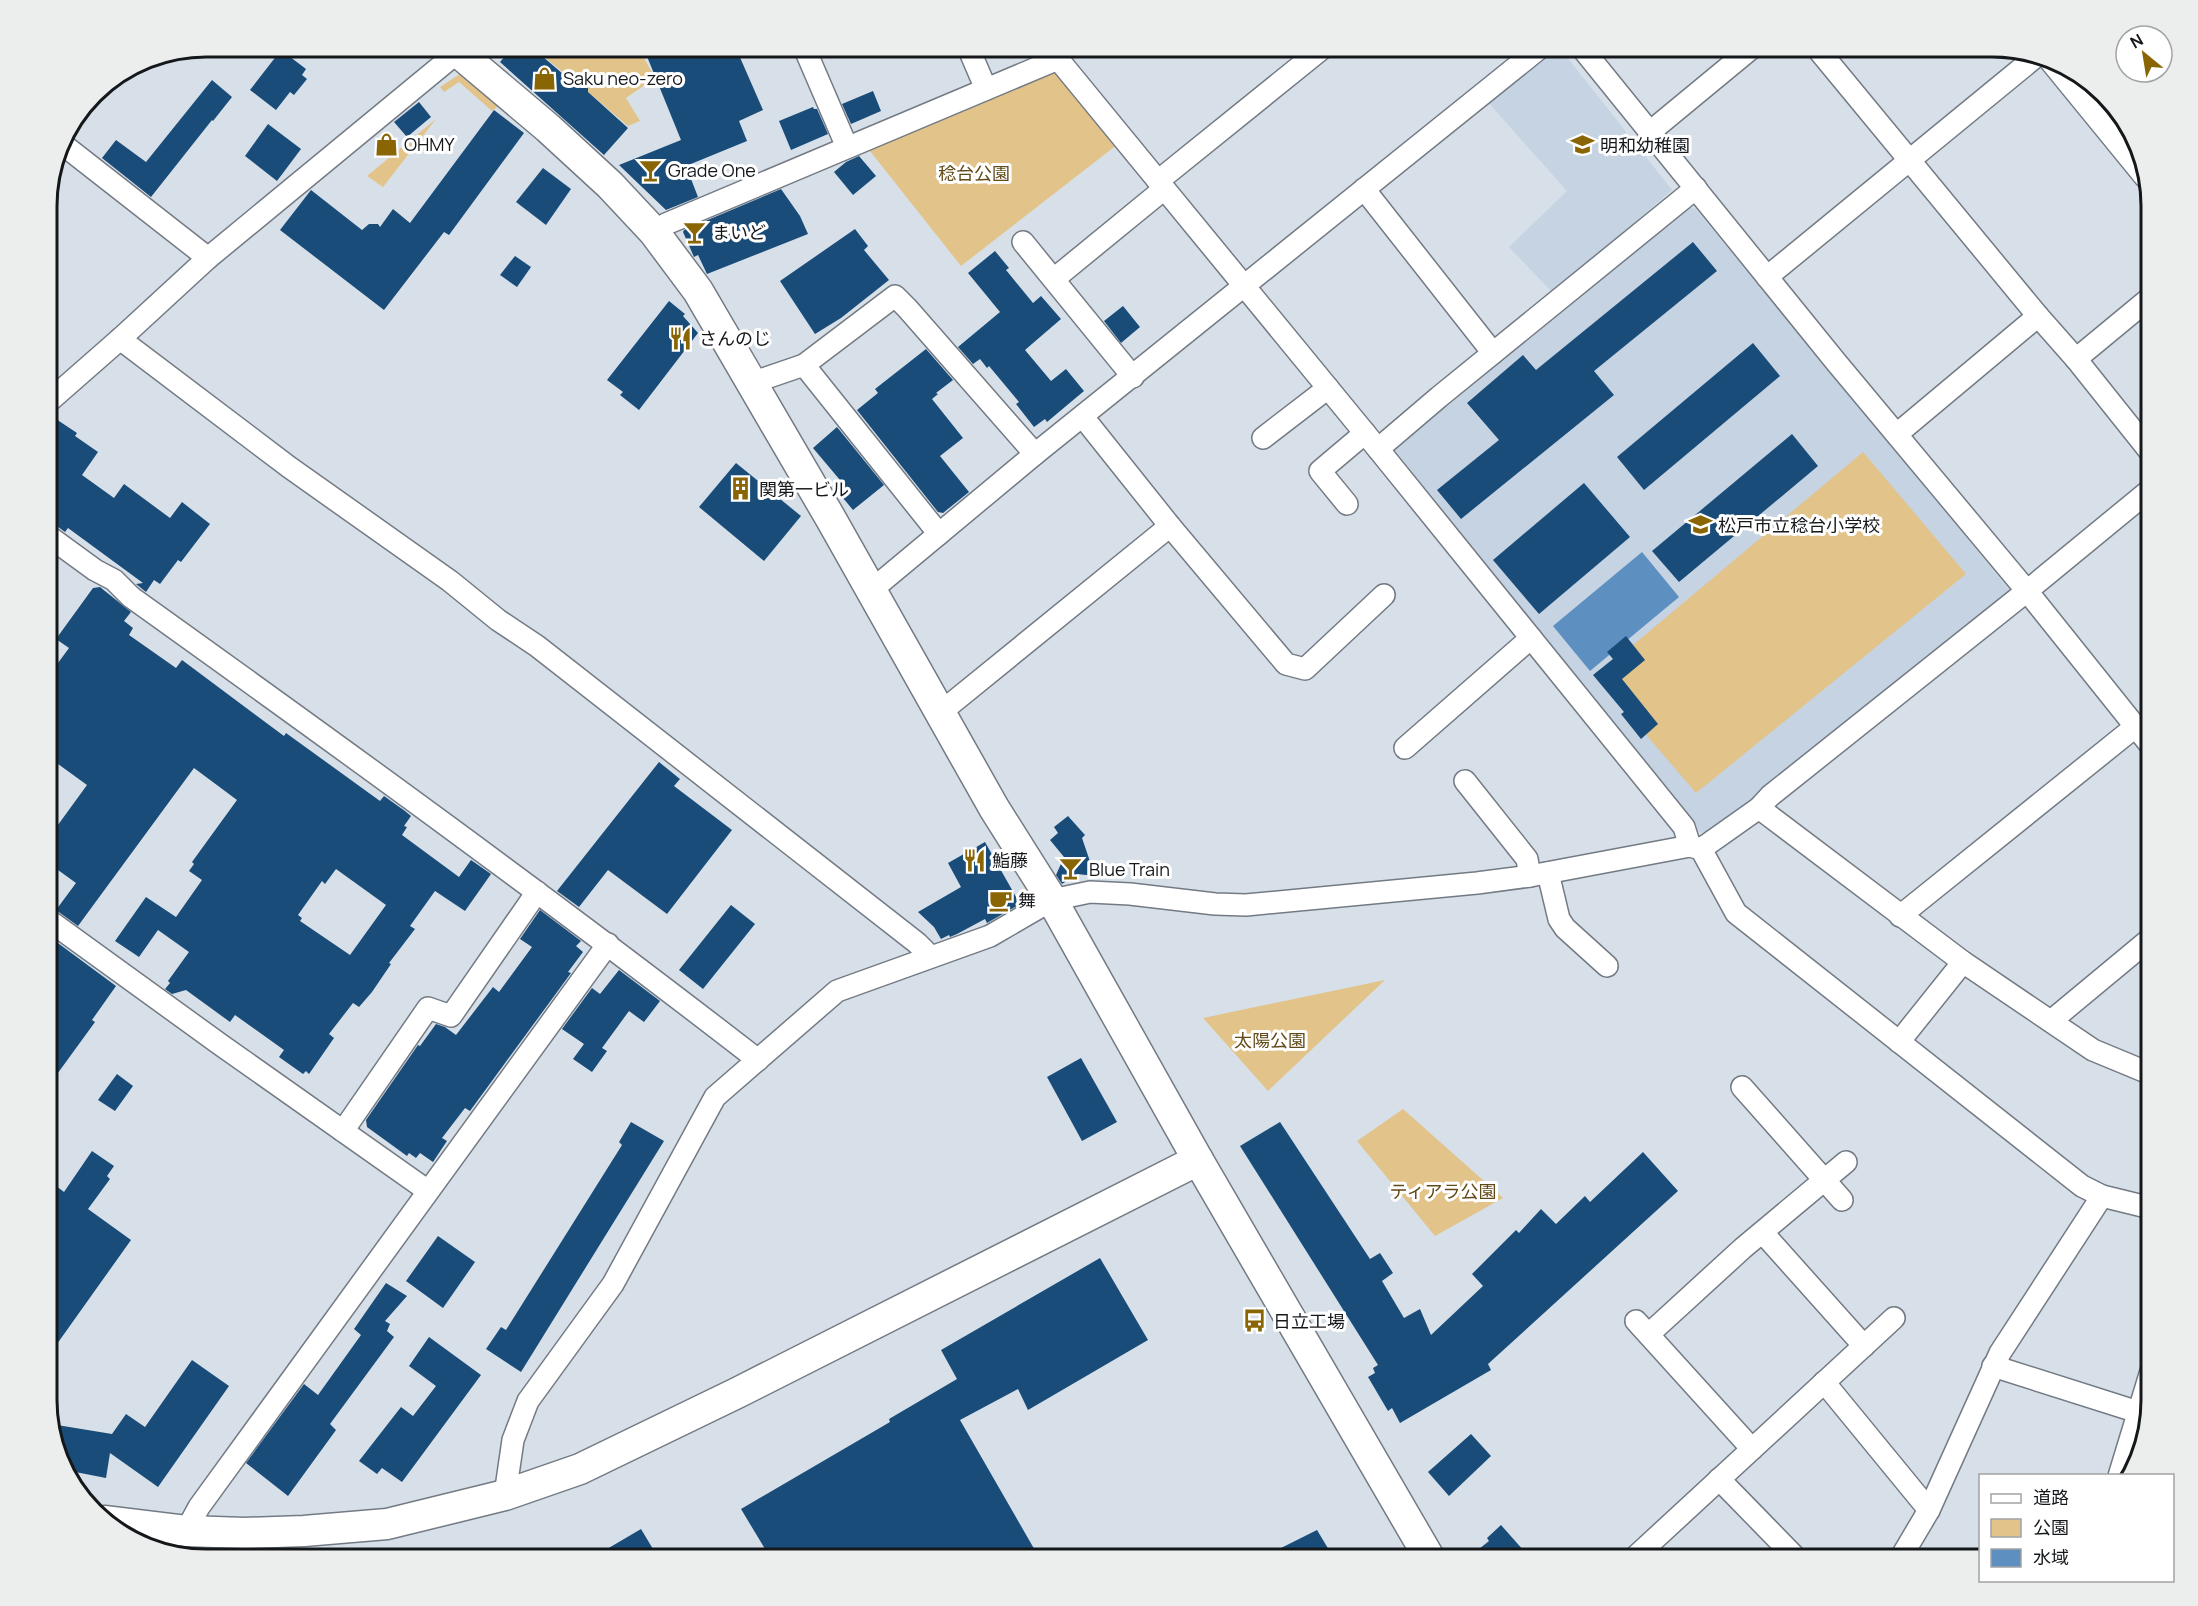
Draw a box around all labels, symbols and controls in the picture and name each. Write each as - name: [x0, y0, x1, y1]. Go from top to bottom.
- north arrow: [2114, 24, 2174, 84]
- text: N: [2126, 29, 2147, 53]
- shop icon: Saku neo-zero: [532, 65, 558, 91]
- place label: Saku neo-zero: [563, 66, 683, 90]
- shop icon: OHMY: [373, 131, 399, 157]
- place label: OHMY: [404, 132, 455, 156]
- school or university icon: 明和幼稚園: [1569, 132, 1595, 158]
- place label: 明和幼稚園: [1600, 133, 1690, 157]
- bar icon: Grade One: [637, 157, 663, 183]
- place label: Grade One: [668, 158, 756, 182]
- park label: 稔台公園: [938, 161, 1010, 185]
- bar icon: まいど: [681, 219, 707, 245]
- place label: まいど: [712, 220, 766, 244]
- restaurant icon: さんのじ: [668, 325, 694, 351]
- place label: さんのじ: [699, 326, 771, 350]
- building icon: 関第一ビル: [728, 476, 754, 502]
- place label: 関第一ビル: [759, 477, 849, 501]
- school or university icon: 松戸市立稔台小学校: [1687, 512, 1713, 538]
- place label: 松戸市立稔台小学校: [1718, 513, 1880, 537]
- restaurant icon: 鮨藤: [961, 847, 987, 873]
- place label: 鮨藤: [992, 848, 1028, 872]
- bar icon: Blue Train: [1058, 856, 1084, 882]
- place label: Blue Train: [1089, 857, 1170, 881]
- cafe icon: 舞: [987, 887, 1013, 913]
- place label: 舞: [1018, 888, 1036, 912]
- park label: 太陽公園: [1234, 1028, 1306, 1052]
- park label: ティアラ公園: [1390, 1179, 1496, 1203]
- bus stop icon: 日立工場: [1242, 1308, 1268, 1334]
- place label: 日立工場: [1273, 1309, 1345, 1333]
- legend: [1979, 1474, 2174, 1582]
- text: 道路: [2033, 1485, 2069, 1509]
- text: 公園: [2033, 1515, 2069, 1539]
- text: 水域: [2033, 1545, 2069, 1569]

